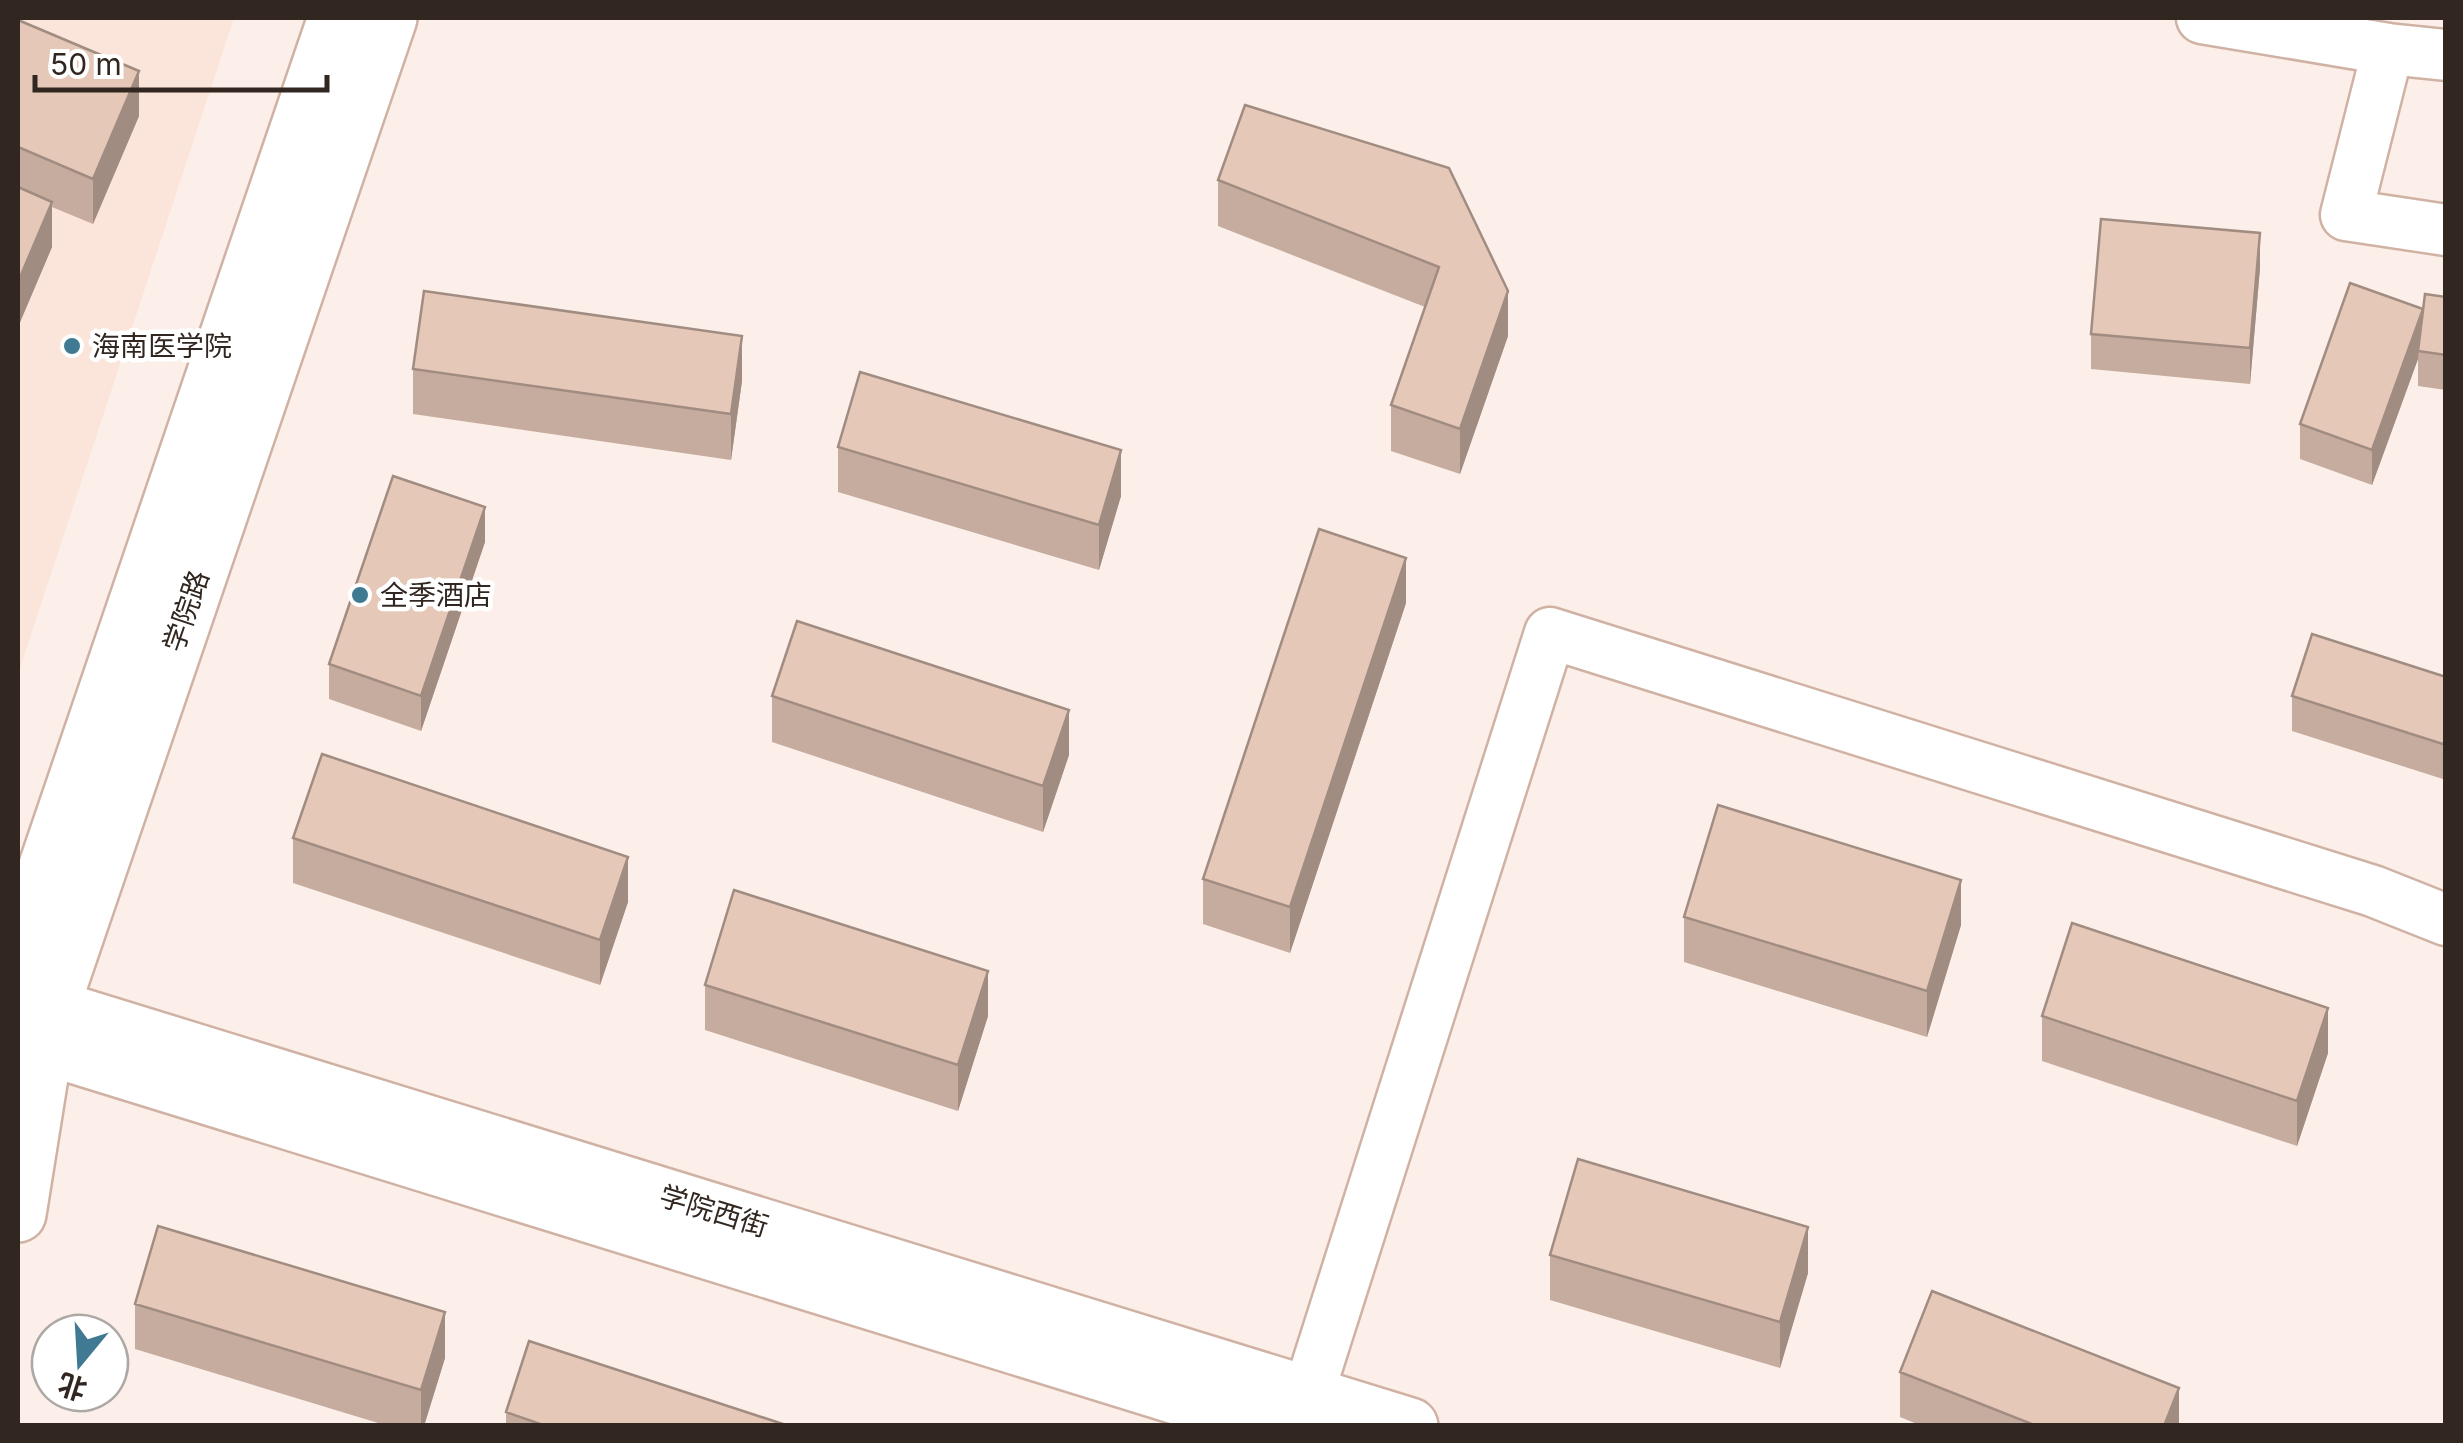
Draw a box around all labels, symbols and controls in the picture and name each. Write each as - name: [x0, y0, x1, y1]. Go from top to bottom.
- scale bar: [35, 30, 328, 92]
- text: 50 m: [50, 46, 122, 82]
- place label: 海南医学院: [92, 329, 232, 363]
- marker: 海南医学院: [61, 335, 83, 357]
- street label: 学院路: [156, 566, 216, 656]
- place label: 全季酒店: [380, 578, 492, 612]
- marker: 全季酒店: [349, 584, 371, 606]
- street label: 学院西街: [655, 1178, 773, 1244]
- north arrow: [30, 1313, 130, 1413]
- text: 北: [54, 1366, 91, 1407]

